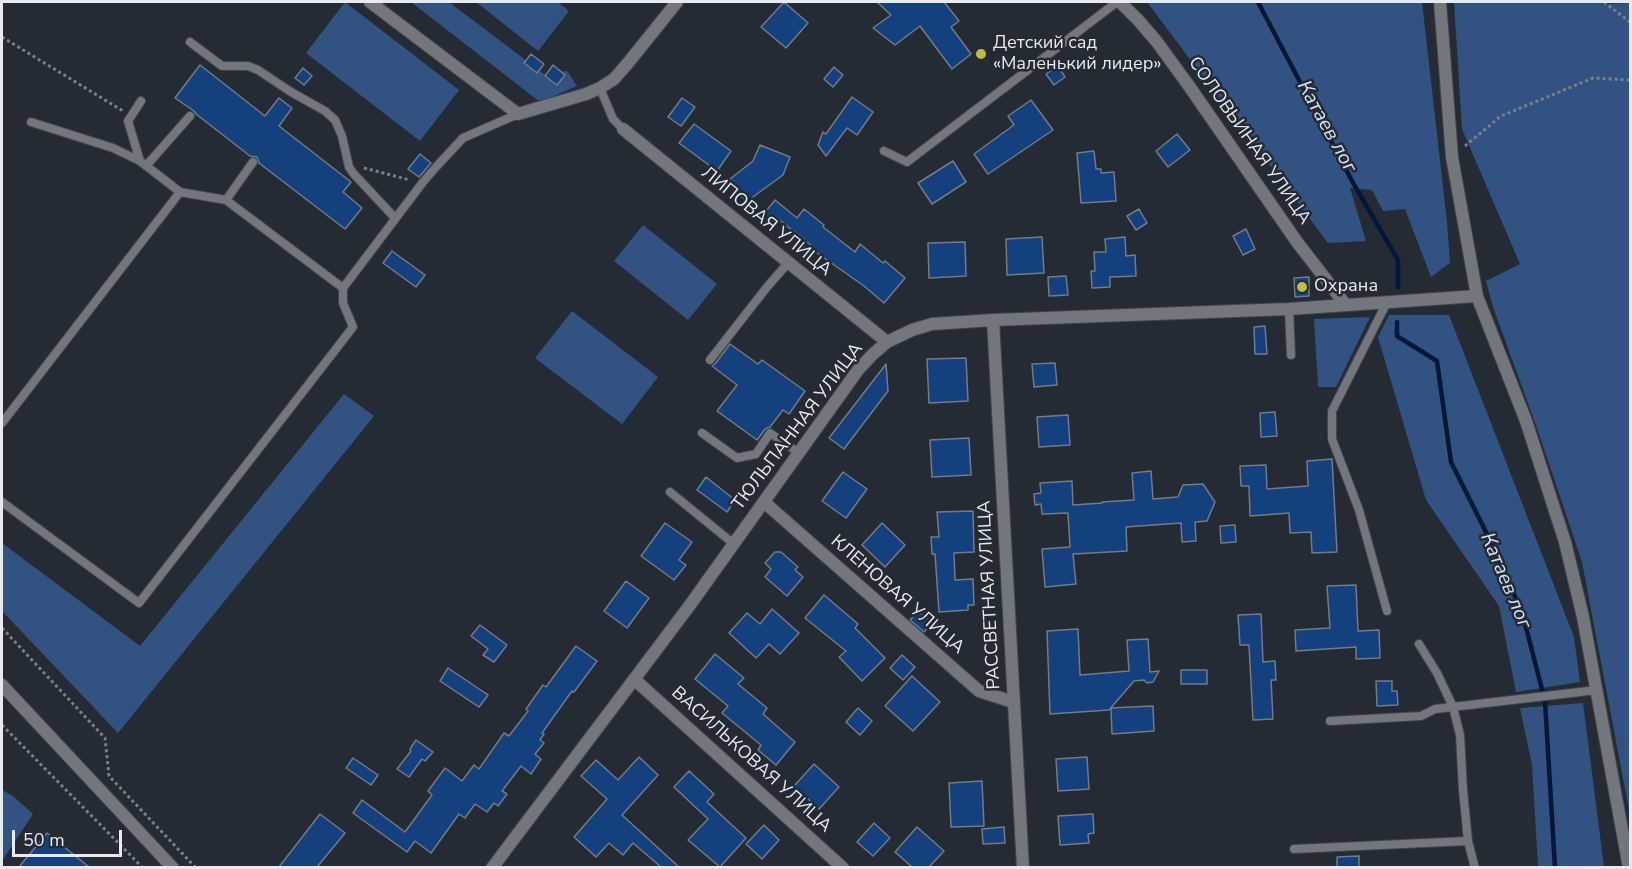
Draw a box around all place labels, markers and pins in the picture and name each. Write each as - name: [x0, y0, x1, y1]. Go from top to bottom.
- place label: Детский сад «Маленький лидер»: [993, 33, 1162, 76]
- marker: Детский сад «Маленький лидер»: [974, 47, 988, 61]
- place label: Охрана: [1314, 276, 1378, 298]
- marker: Охрана: [1295, 280, 1309, 294]

